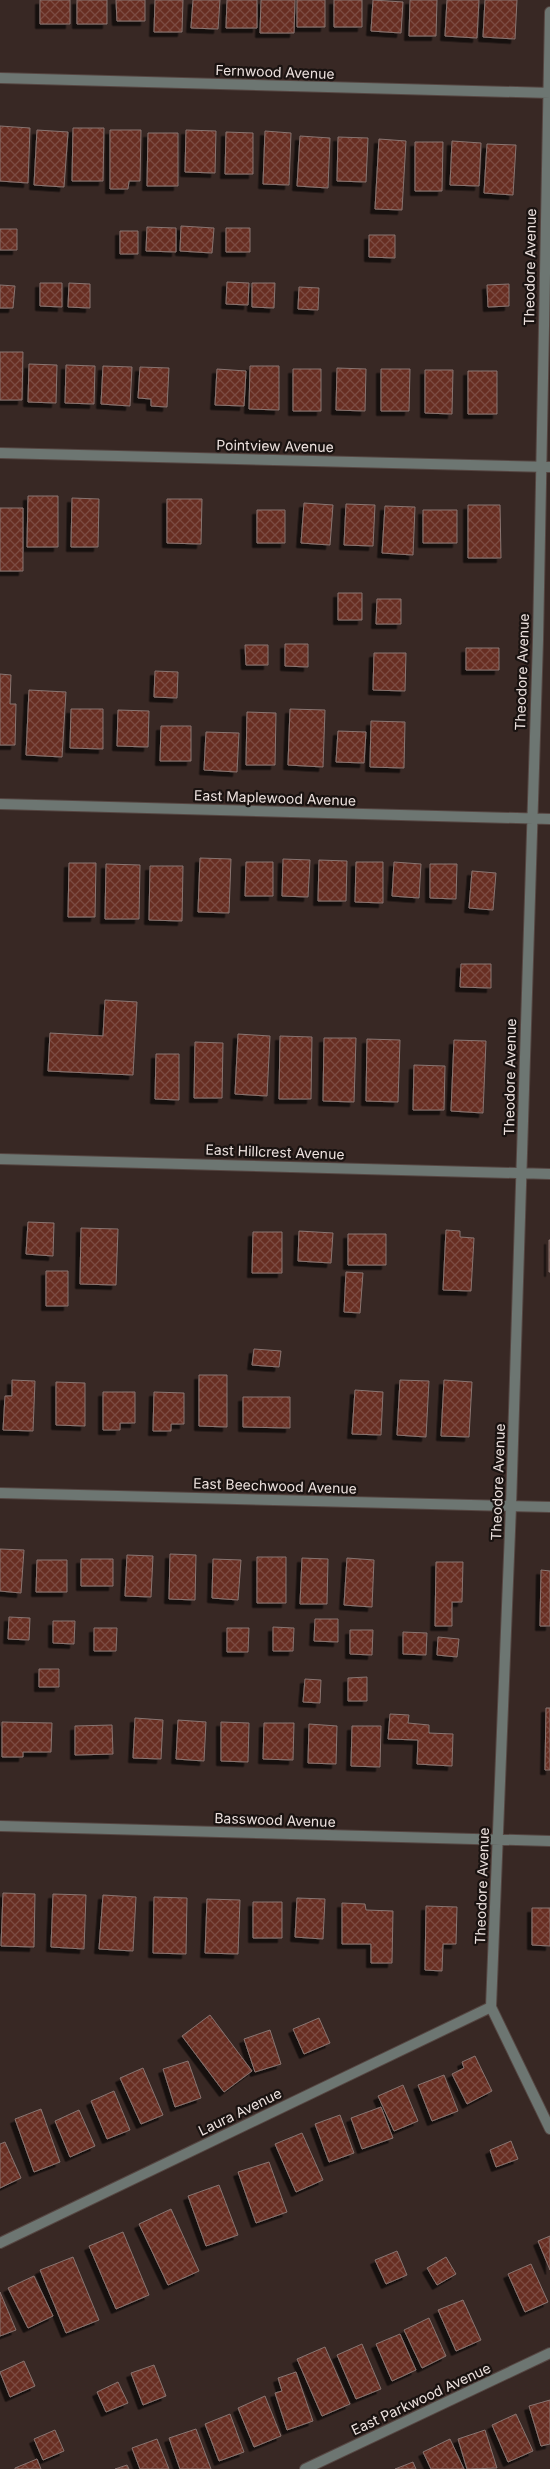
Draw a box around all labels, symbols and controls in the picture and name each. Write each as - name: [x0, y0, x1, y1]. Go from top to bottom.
- street label: Fernwood Avenue: [215, 61, 335, 82]
- street label: Theodore Avenue: [520, 208, 539, 326]
- street label: Pointview Avenue: [216, 436, 334, 455]
- street label: Theodore Avenue: [511, 613, 532, 731]
- street label: East Maplewood Avenue: [194, 786, 356, 809]
- street label: Theodore Avenue: [500, 1018, 519, 1136]
- street label: East Hillcrest Avenue: [205, 1141, 345, 1162]
- street label: Theodore Avenue: [487, 1423, 508, 1541]
- street label: East Beechwood Avenue: [193, 1474, 357, 1497]
- street label: Basswood Avenue: [214, 1809, 336, 1830]
- street label: Theodore Avenue: [471, 1827, 492, 1945]
- street label: Laura Avenue: [195, 2084, 284, 2139]
- street label: East Parkwood Avenue: [348, 2359, 493, 2438]

